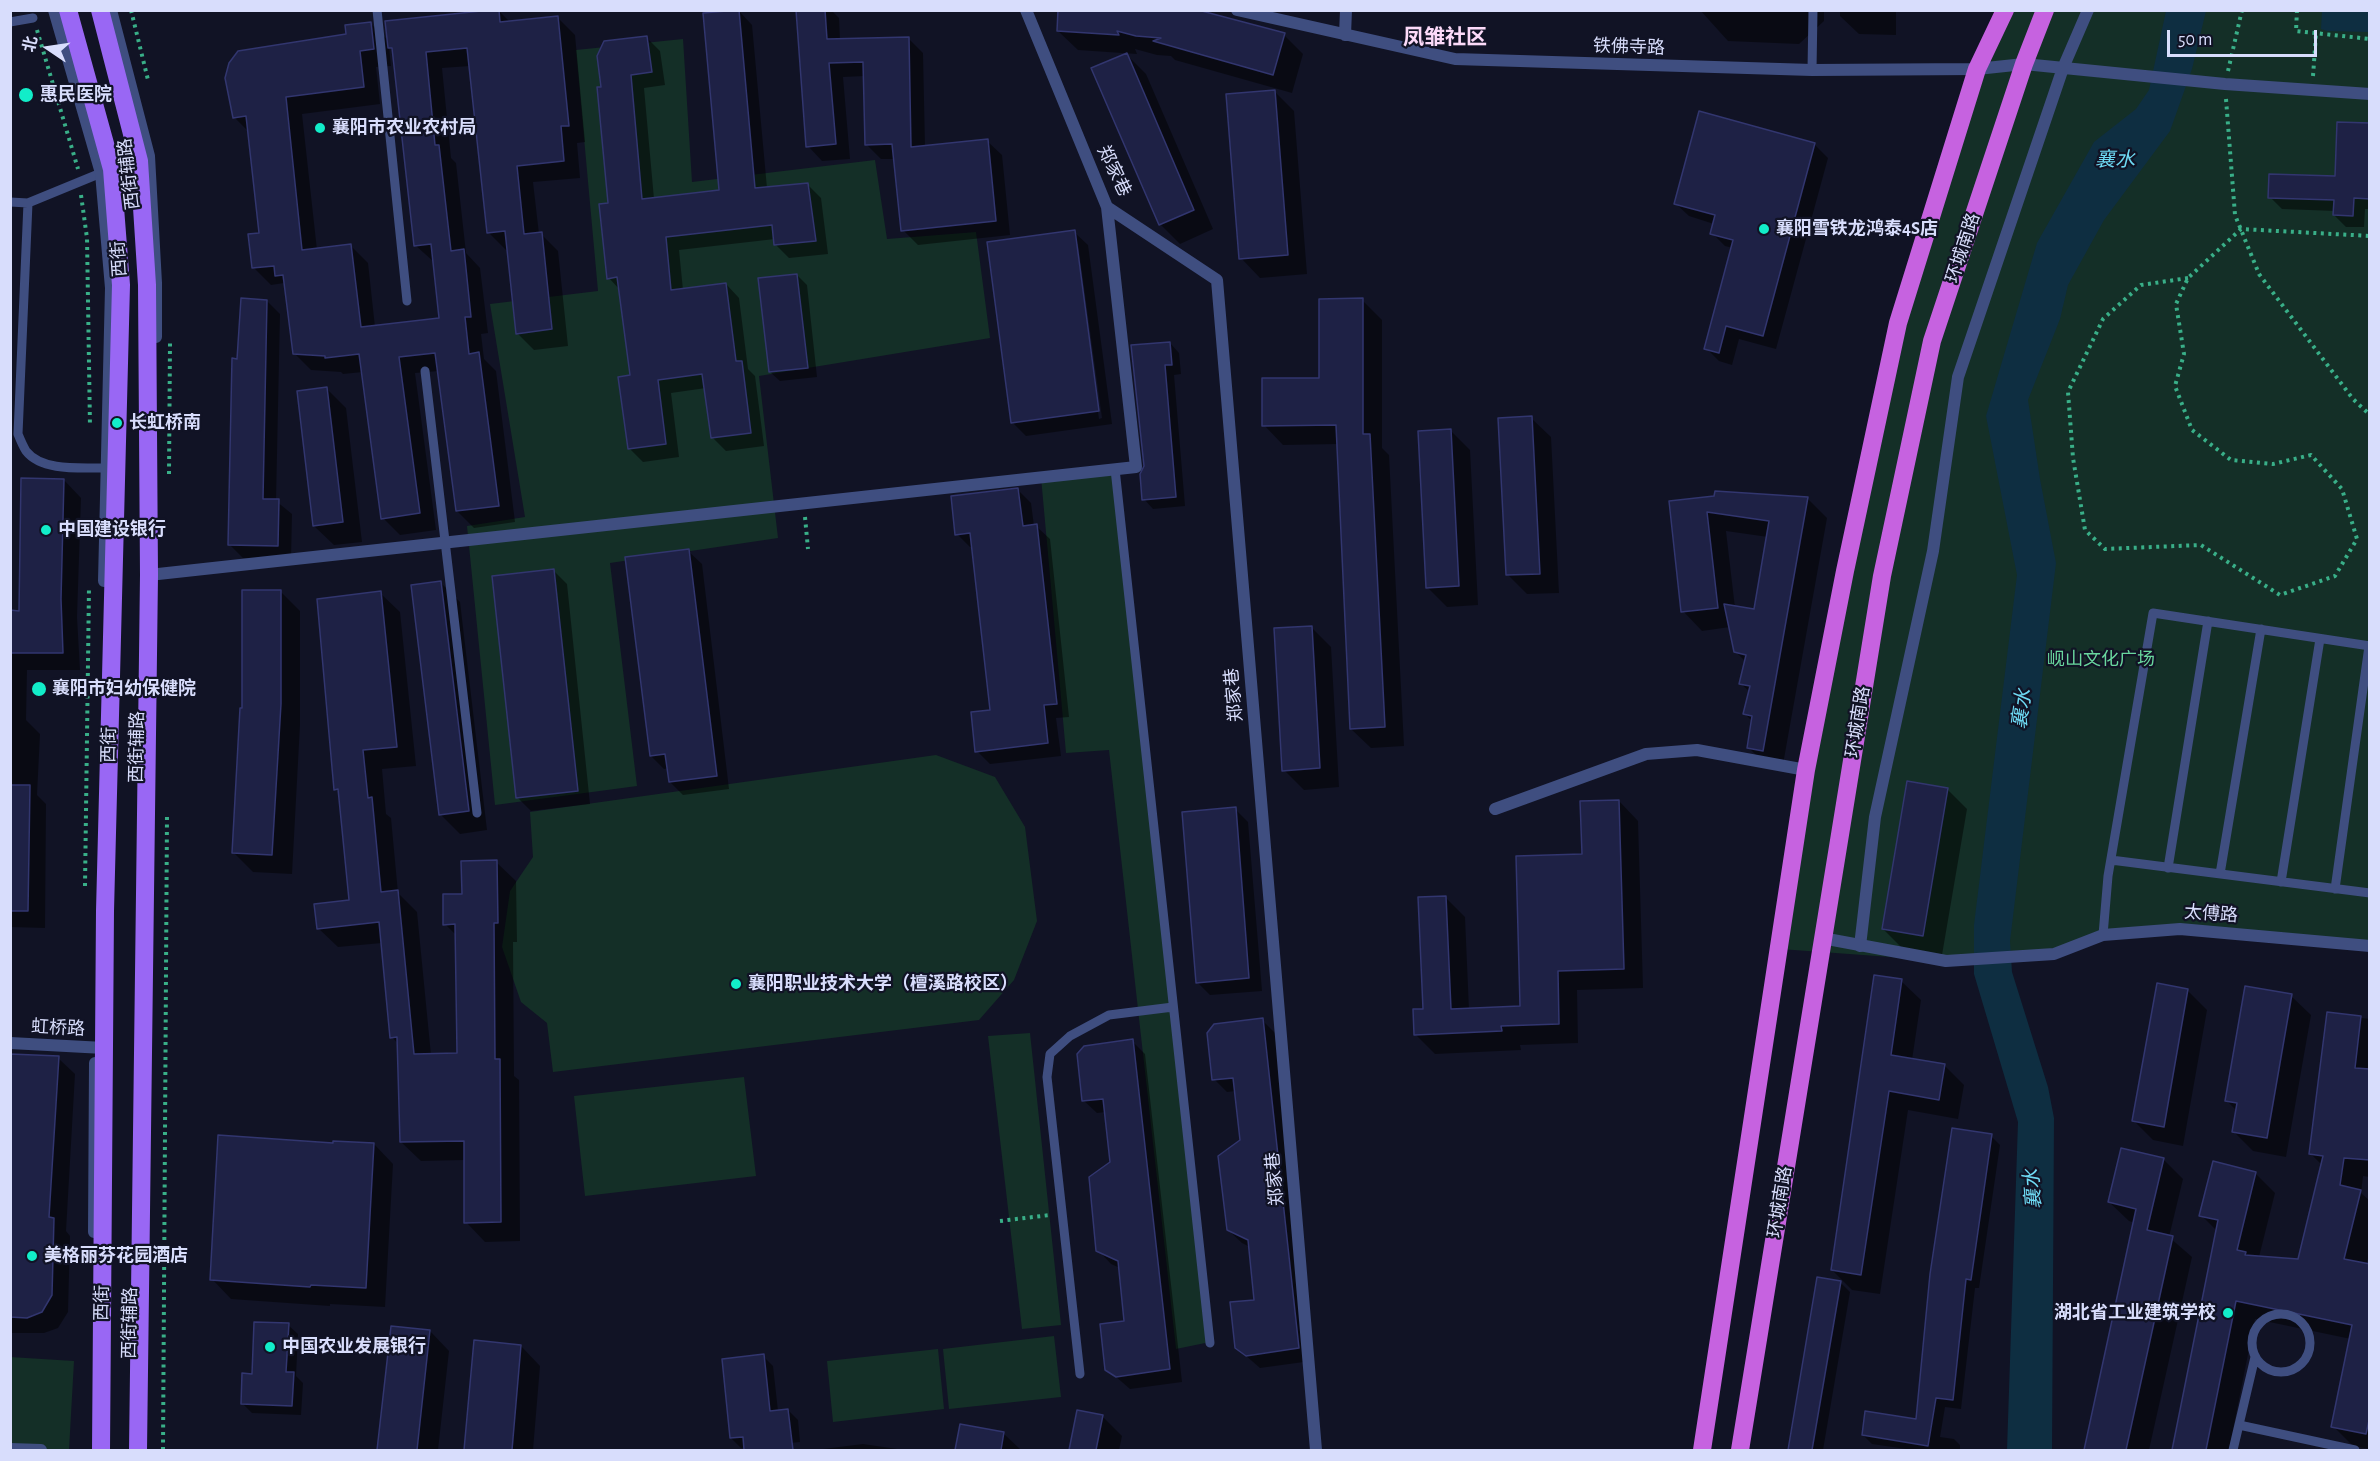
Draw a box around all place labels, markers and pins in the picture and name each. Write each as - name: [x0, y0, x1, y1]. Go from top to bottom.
- place label: 惠民医院: [40, 84, 112, 106]
- marker: 惠民医院: [17, 86, 35, 104]
- place label: 襄阳市农业农村局: [332, 117, 476, 139]
- marker: 襄阳市农业农村局: [313, 121, 327, 135]
- place label: 襄阳雪铁龙鸿泰4S店: [1776, 218, 1938, 240]
- marker: 襄阳雪铁龙鸿泰4S店: [1757, 222, 1771, 236]
- place label: 长虹桥南: [129, 412, 201, 434]
- marker: 长虹桥南: [110, 416, 124, 430]
- place label: 中国建设银行: [58, 519, 166, 541]
- marker: 中国建设银行: [39, 523, 53, 537]
- place label: 襄阳市妇幼保健院: [52, 678, 196, 700]
- marker: 襄阳市妇幼保健院: [30, 680, 48, 698]
- place label: 襄阳职业技术大学（檀溪路校区）: [748, 973, 1018, 995]
- marker: 襄阳职业技术大学（檀溪路校区）: [729, 977, 743, 991]
- place label: 美格丽芬花园酒店: [44, 1245, 188, 1267]
- marker: 美格丽芬花园酒店: [25, 1249, 39, 1263]
- place label: 湖北省工业建筑学校: [2054, 1302, 2216, 1324]
- marker: 湖北省工业建筑学校: [2221, 1306, 2235, 1320]
- place label: 中国农业发展银行: [282, 1336, 426, 1358]
- marker: 中国农业发展银行: [263, 1340, 277, 1354]

